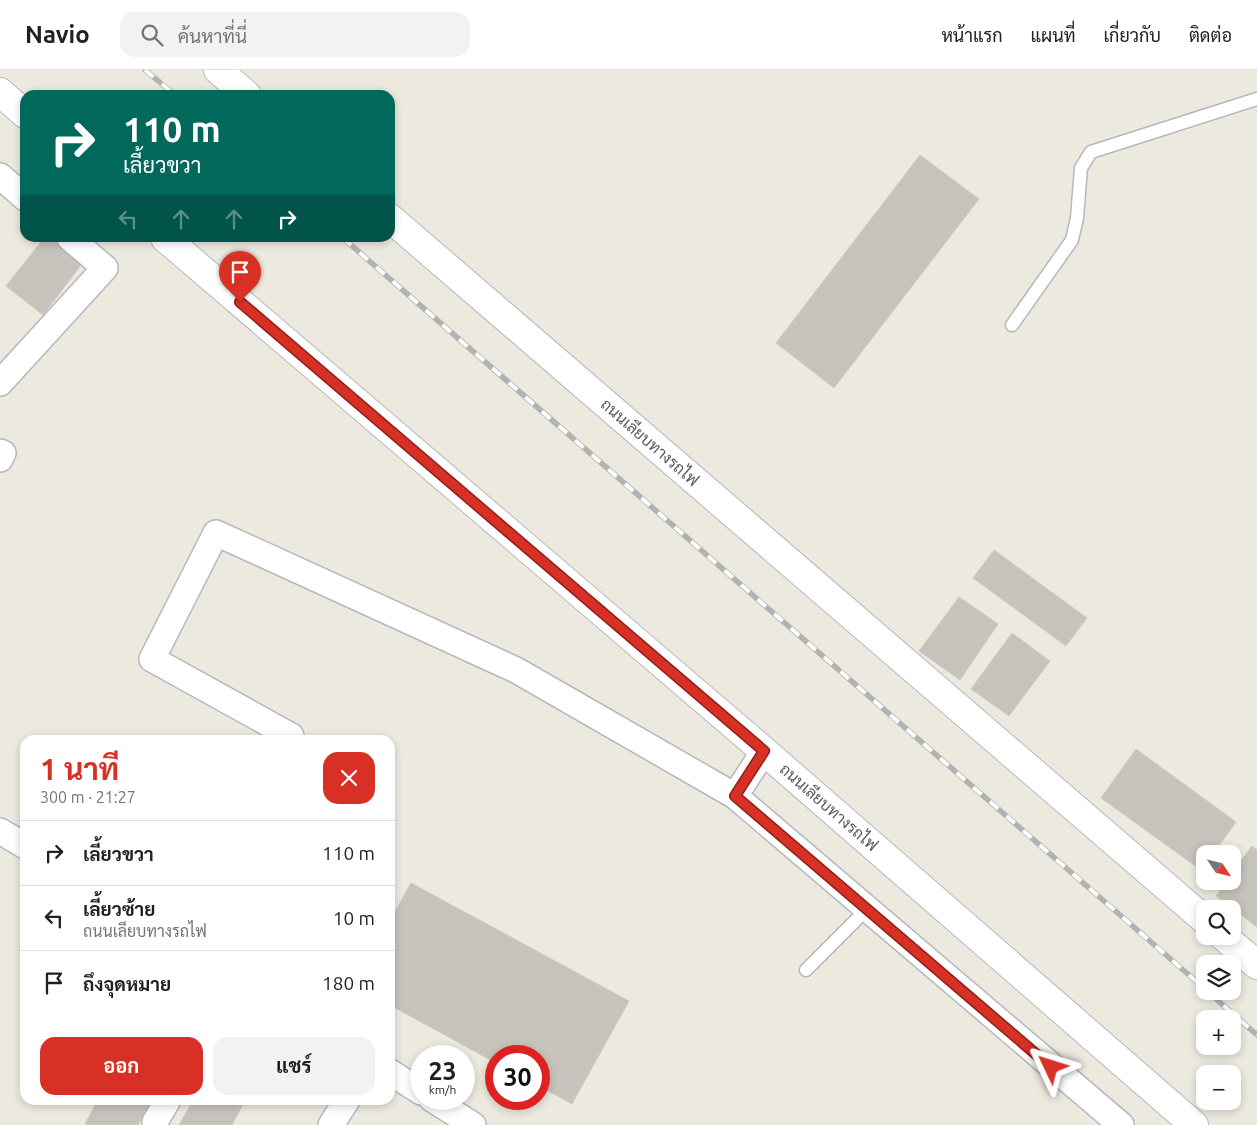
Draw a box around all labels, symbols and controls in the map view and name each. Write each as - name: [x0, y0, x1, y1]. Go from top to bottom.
- search box: [120, 12, 470, 57]
- text: Navio: [25, 21, 90, 48]
- icon: search: [138, 21, 166, 49]
- text: ค้นหาที่นี่: [178, 25, 247, 47]
- text: หน้าแรก: [941, 25, 1003, 45]
- text: แผนที่: [1031, 25, 1075, 45]
- text: เกี่ยวกับ: [1103, 25, 1161, 45]
- text: ติดต่อ: [1189, 25, 1232, 45]
- text: 110 m: [123, 109, 221, 149]
- icon: right: [40, 110, 105, 175]
- text: เลี้ยวขวา: [123, 152, 201, 177]
- icon: left: [114, 205, 142, 233]
- icon: ahead: [167, 205, 195, 233]
- icon: ahead: [220, 205, 248, 233]
- icon: right: [273, 205, 301, 233]
- pin: [219, 251, 261, 302]
- icon: arrive: [226, 258, 254, 286]
- street label: ถนนเลียบทางรถไฟ: [597, 393, 704, 489]
- text: 1 นาที: [40, 752, 119, 786]
- button: close: [323, 752, 375, 804]
- street label: ถนนเลียบทางรถไฟ: [776, 758, 883, 854]
- text: 300 m · 21:27: [40, 788, 136, 806]
- icon: right: [40, 839, 68, 867]
- text: 110 m: [322, 842, 375, 864]
- text: เลี้ยวขวา: [83, 843, 154, 865]
- north arrow: [1196, 845, 1241, 890]
- map controls: [1196, 845, 1241, 1110]
- text: เลี้ยวซ้าย: [83, 898, 155, 920]
- button: search: [1196, 900, 1241, 945]
- icon: left: [40, 904, 68, 932]
- text: 10 m: [333, 907, 375, 929]
- text: ถนนเลียบทางรถไฟ: [83, 922, 207, 940]
- button: layers: [1196, 955, 1241, 1000]
- icon: arrive: [40, 969, 68, 997]
- text: 180 m: [322, 972, 375, 994]
- text: ถึงจุดหมาย: [83, 973, 171, 995]
- button: +: [1196, 1010, 1241, 1055]
- button: ออก: [40, 1037, 203, 1095]
- button: แชร์: [213, 1037, 375, 1095]
- position arrow: [1024, 1040, 1076, 1092]
- speed limit sign: 30: [485, 1045, 550, 1110]
- text: 23: [428, 1057, 457, 1085]
- button: −: [1196, 1065, 1241, 1110]
- text: km/h: [429, 1083, 456, 1096]

